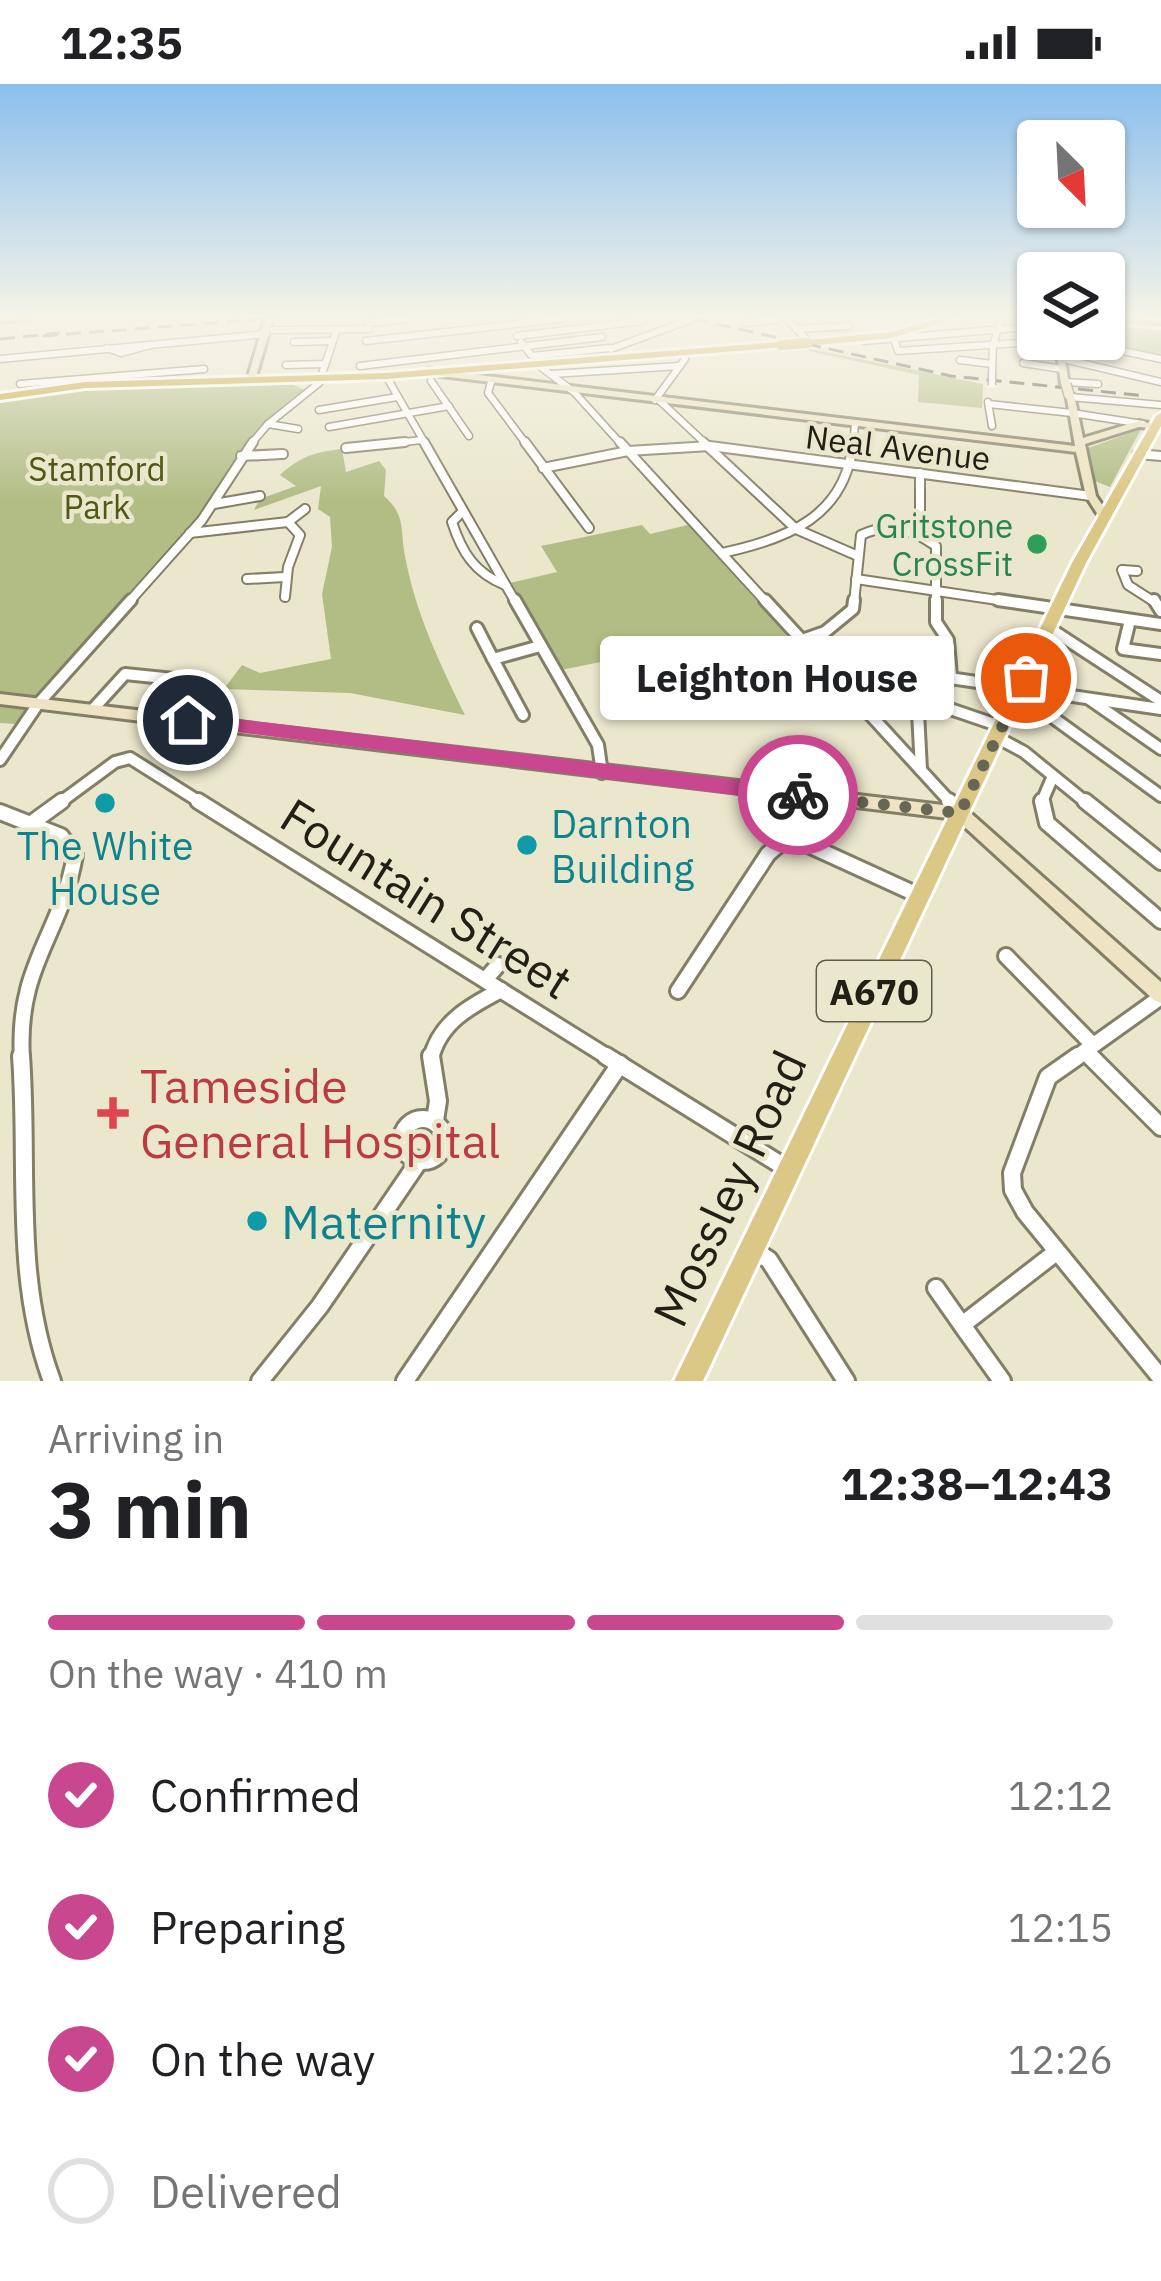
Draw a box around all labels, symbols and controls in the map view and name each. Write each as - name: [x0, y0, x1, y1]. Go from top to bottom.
- text: 12:35: [60, 13, 183, 71]
- north arrow: [1017, 120, 1125, 228]
- map controls: [1017, 120, 1125, 360]
- button: layers: [1017, 252, 1125, 360]
- street label: Neal Avenue: [803, 414, 993, 480]
- park label: Stamford Park: [28, 447, 166, 528]
- place label: Gritstone CrossFit: [875, 504, 1013, 585]
- marker: Gritstone CrossFit: [1024, 531, 1050, 557]
- pin: [975, 627, 1077, 729]
- callout: Leighton House: [600, 636, 954, 720]
- icon: bag: [993, 645, 1059, 711]
- text: Leighton House: [636, 652, 918, 703]
- pin: [137, 669, 239, 771]
- icon: home: [155, 687, 221, 753]
- courier: [738, 735, 858, 855]
- icon: bike: [765, 762, 831, 828]
- street label: Fountain Street: [270, 784, 584, 1012]
- marker: The White House: [92, 790, 118, 816]
- place label: Darnton Building: [551, 798, 694, 894]
- place label: The White House: [17, 820, 193, 916]
- marker: Darnton Building: [514, 832, 540, 858]
- road number: A670: [817, 961, 931, 1021]
- street label: Mossley Road: [638, 1040, 820, 1336]
- place label: Tameside General Hospital: [140, 1054, 500, 1171]
- marker: Tameside General Hospital: [97, 1097, 129, 1129]
- place label: Maternity: [281, 1190, 486, 1252]
- marker: Maternity: [244, 1208, 270, 1234]
- text: Arriving in: [48, 1413, 224, 1464]
- text: 12:38–12:43: [841, 1454, 1113, 1512]
- text: 3 min: [48, 1458, 252, 1559]
- text: On the way · 410 m: [48, 1648, 388, 1699]
- icon: check: [48, 1762, 114, 1828]
- text: Confirmed: [150, 1766, 361, 1824]
- text: 12:12: [1008, 1770, 1113, 1821]
- icon: check: [48, 1894, 114, 1960]
- text: Preparing: [150, 1898, 345, 1956]
- text: 12:15: [1008, 1902, 1113, 1953]
- icon: check: [48, 2026, 114, 2092]
- text: On the way: [150, 2030, 375, 2088]
- text: 12:26: [1008, 2034, 1113, 2085]
- text: Delivered: [150, 2162, 342, 2220]

